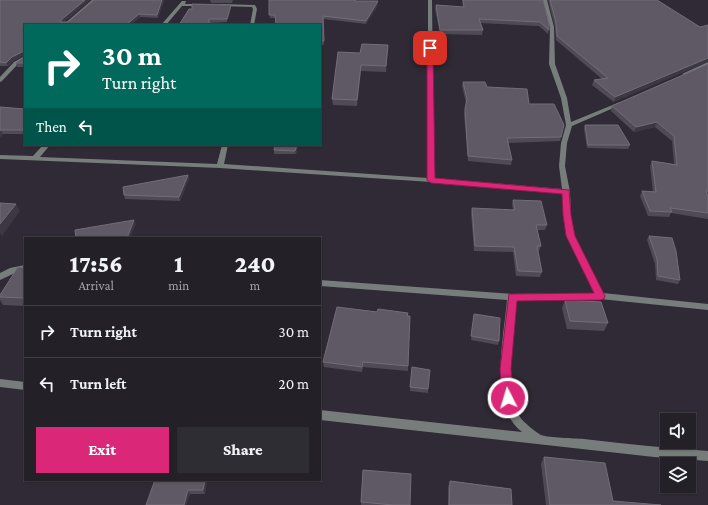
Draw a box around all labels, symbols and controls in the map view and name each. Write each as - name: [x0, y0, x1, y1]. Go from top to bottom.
- pin: [413, 31, 447, 65]
- icon: arrive: [419, 37, 441, 59]
- icon: right: [36, 40, 88, 92]
- text: 30 m: [102, 40, 162, 71]
- text: Turn right: [102, 73, 176, 93]
- icon: left: [75, 116, 97, 138]
- text: Then: [36, 119, 67, 135]
- text: 17:56: [70, 250, 123, 277]
- text: 1: [174, 250, 183, 277]
- text: 240: [235, 250, 275, 277]
- text: Arrival: [78, 278, 114, 293]
- text: min: [168, 278, 189, 293]
- text: m: [250, 278, 260, 293]
- icon: right: [36, 321, 58, 343]
- text: Turn right: [70, 324, 137, 340]
- text: 30 m: [279, 324, 309, 340]
- icon: left: [36, 373, 58, 395]
- text: Turn left: [70, 376, 126, 392]
- text: 20 m: [279, 376, 309, 392]
- position arrow: [487, 377, 529, 419]
- map controls: [660, 413, 696, 493]
- button: sound: [660, 413, 696, 449]
- button: Exit: [36, 427, 169, 473]
- button: Share: [177, 427, 309, 473]
- button: layers: [660, 457, 696, 493]

